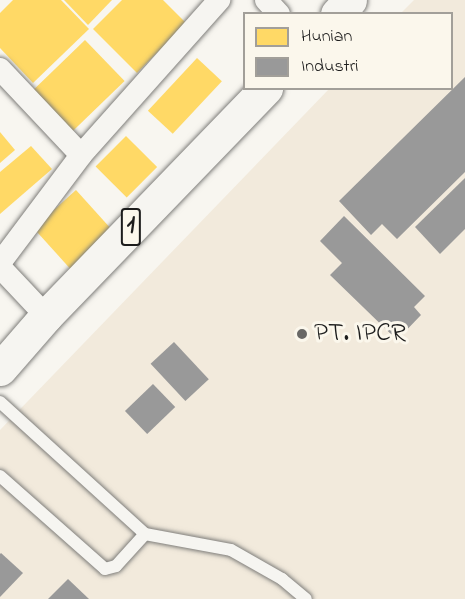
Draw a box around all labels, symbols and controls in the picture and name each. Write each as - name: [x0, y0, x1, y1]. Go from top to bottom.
- legend: [243, 12, 453, 90]
- text: Hunian: [301, 24, 352, 50]
- text: Industri: [301, 54, 359, 80]
- road number: 1: [120, 204, 142, 250]
- place label: PT. IPCR: [314, 318, 406, 350]
- marker: PT. IPCR: [295, 327, 309, 341]

